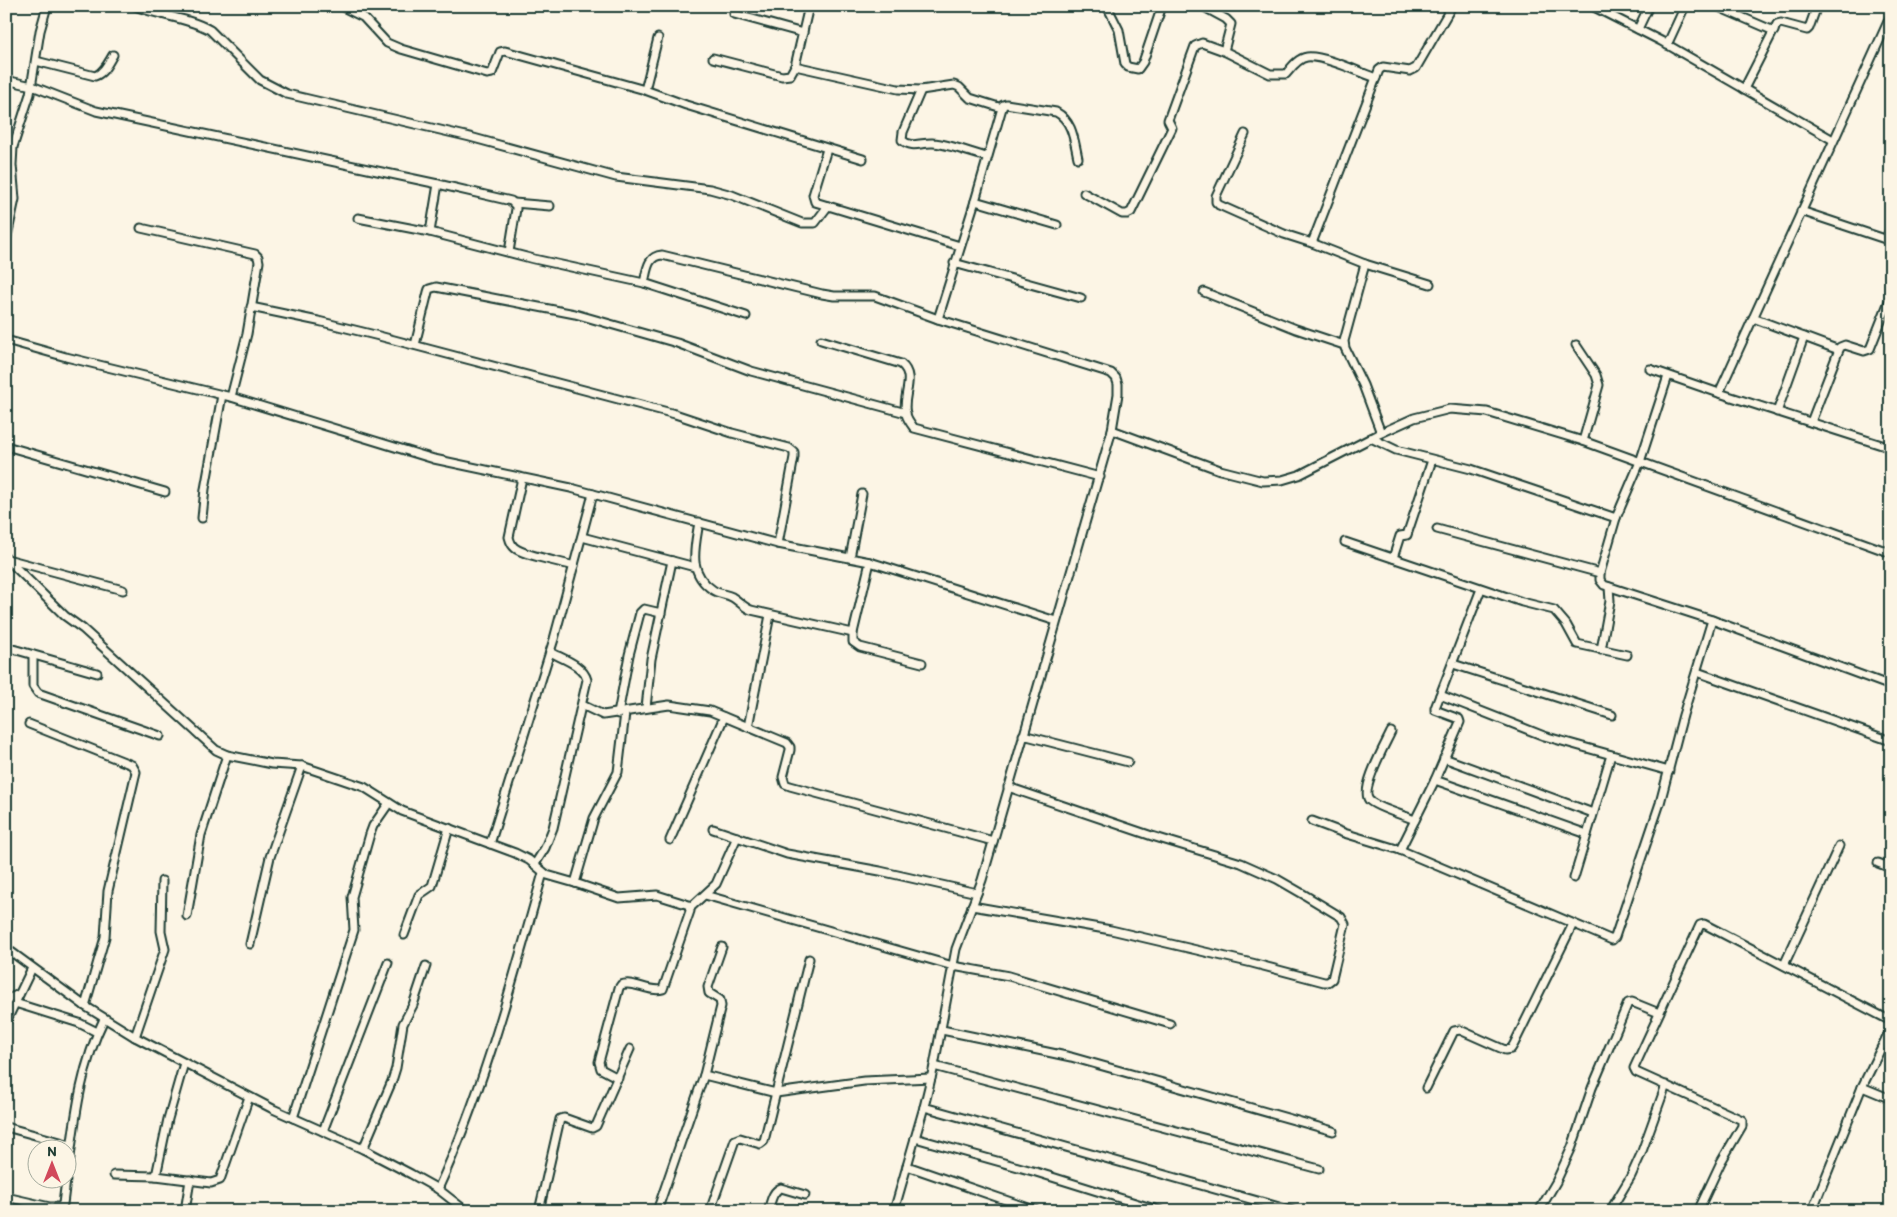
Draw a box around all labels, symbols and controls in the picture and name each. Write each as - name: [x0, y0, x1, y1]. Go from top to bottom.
- north arrow: [28, 1140, 78, 1190]
- text: N: [47, 1143, 57, 1160]

